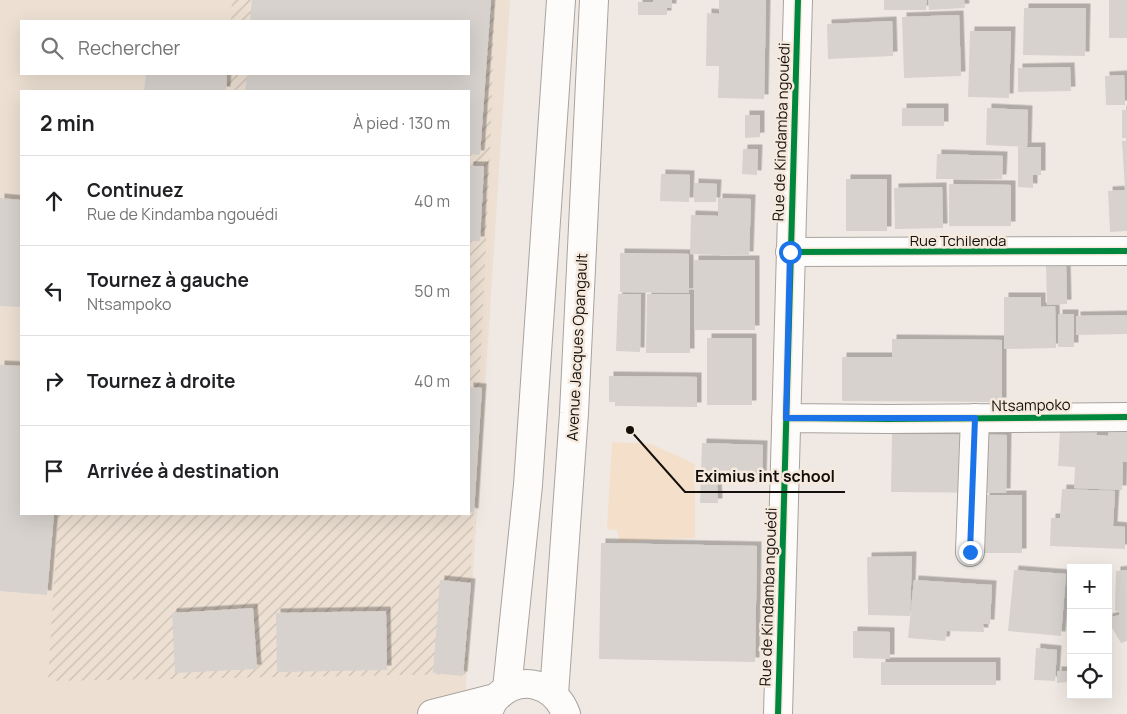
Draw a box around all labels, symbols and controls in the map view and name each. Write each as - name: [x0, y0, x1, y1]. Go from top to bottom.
- search box: [20, 20, 470, 75]
- icon: search: [38, 34, 66, 62]
- text: Rechercher: [78, 35, 180, 61]
- street label: Rue de Kindamba ngouédi: [767, 42, 795, 222]
- text: 2 min: [40, 109, 95, 137]
- text: À pied · 130 m: [353, 112, 450, 134]
- text: Continuez: [87, 177, 184, 203]
- icon: ahead: [40, 187, 68, 215]
- text: 40 m: [414, 190, 450, 212]
- text: Rue de Kindamba ngouédi: [87, 203, 278, 225]
- street label: Rue Tchilenda: [910, 230, 1006, 251]
- route start: [779, 241, 802, 264]
- street label: Avenue Jacques Opangault: [562, 253, 592, 441]
- text: Tournez à gauche: [87, 267, 249, 293]
- icon: left: [40, 277, 68, 305]
- text: 50 m: [414, 280, 450, 302]
- text: Ntsampoko: [87, 293, 171, 315]
- icon: right: [40, 367, 68, 395]
- text: Tournez à droite: [87, 368, 235, 394]
- text: 40 m: [414, 370, 450, 392]
- street label: Ntsampoko: [991, 394, 1071, 416]
- icon: arrive: [40, 457, 68, 485]
- text: Arrivée à destination: [87, 458, 279, 484]
- callout: Eximius int school: [685, 461, 845, 492]
- text: Eximius int school: [695, 465, 835, 487]
- street label: Rue de Kindamba ngouédi: [754, 507, 782, 687]
- route end: [959, 541, 982, 564]
- map controls: [1067, 564, 1112, 699]
- button: +: [1067, 564, 1112, 609]
- button: −: [1067, 609, 1112, 654]
- button: locate: [1067, 654, 1112, 699]

